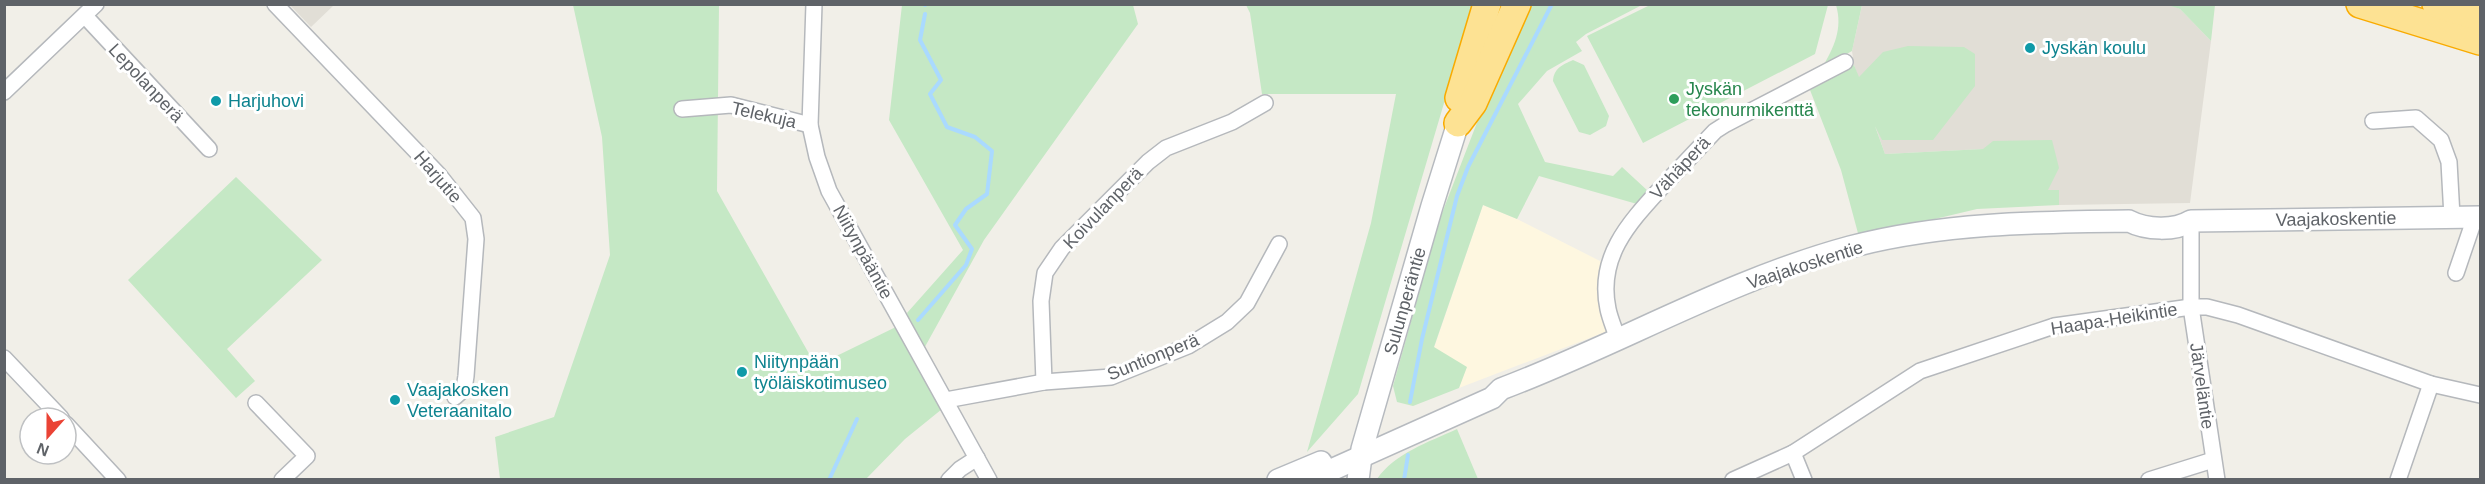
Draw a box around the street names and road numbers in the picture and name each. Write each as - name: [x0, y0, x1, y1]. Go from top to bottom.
- street label: Lepolanperä: [105, 40, 188, 127]
- street label: Telekuja: [730, 98, 799, 132]
- street label: Vähäperä: [1646, 132, 1715, 203]
- street label: Harjutie: [410, 147, 466, 207]
- street label: Koivulanperä: [1059, 163, 1147, 253]
- street label: Niitynpääntie: [829, 202, 897, 302]
- street label: Vaajakoskentie: [2275, 208, 2397, 230]
- street label: Vaajakoskentie: [1744, 237, 1866, 293]
- street label: Sulunperäntie: [1380, 245, 1430, 357]
- street label: Haapa-Heikintie: [2049, 299, 2179, 339]
- street label: Suntionperä: [1104, 329, 1203, 384]
- street label: Järveläntie: [2186, 342, 2218, 430]

